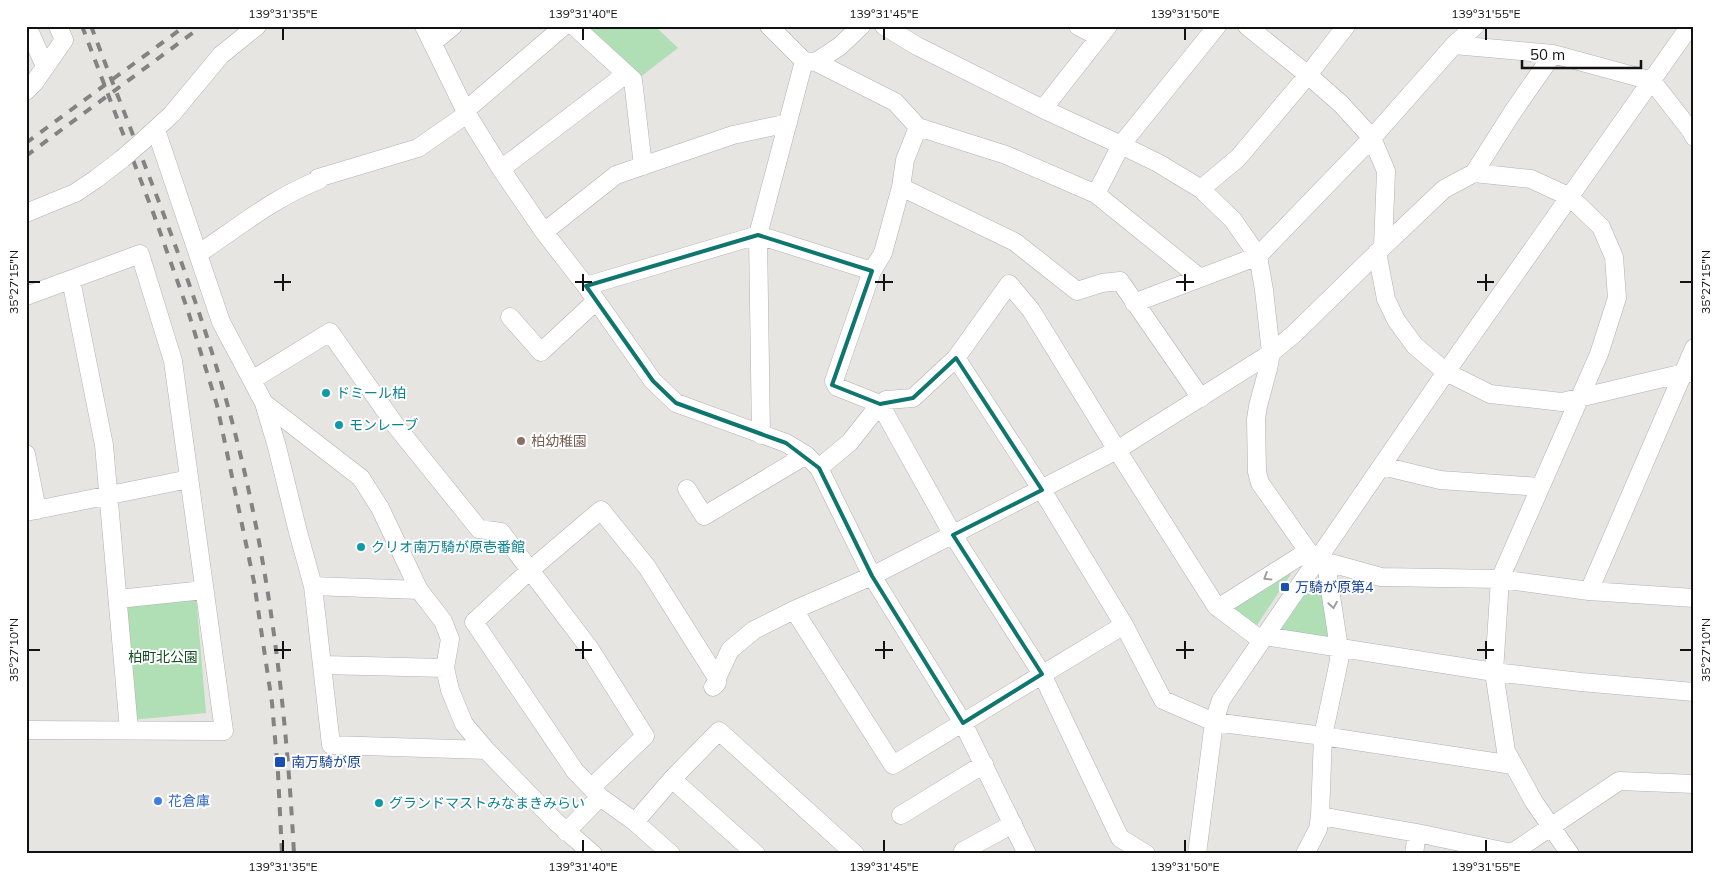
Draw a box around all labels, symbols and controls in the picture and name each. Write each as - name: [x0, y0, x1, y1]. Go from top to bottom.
- text: 139°31'35"E: [248, 6, 318, 21]
- text: 139°31'40"E: [548, 6, 618, 21]
- text: 139°31'45"E: [849, 6, 919, 21]
- text: 139°31'50"E: [1150, 6, 1220, 21]
- text: 139°31'55"E: [1451, 6, 1521, 21]
- scale bar: [1522, 38, 1641, 70]
- text: 50 m: [1530, 45, 1565, 64]
- text: 35°27'15"N: [6, 250, 21, 314]
- text: 35°27'15"N: [1698, 250, 1713, 314]
- place label: ドミール柏: [336, 384, 406, 402]
- marker: ドミール柏: [320, 387, 332, 399]
- place label: モンレーブ: [349, 416, 418, 434]
- marker: モンレーブ: [333, 419, 345, 431]
- place label: 柏幼稚園: [531, 432, 587, 450]
- marker: 柏幼稚園: [515, 435, 527, 447]
- place label: クリオ南万騎が原壱番館: [371, 538, 525, 556]
- marker: クリオ南万騎が原壱番館: [355, 541, 367, 553]
- one-way arrow: [1263, 571, 1272, 580]
- place label: 万騎が原第4: [1295, 578, 1374, 596]
- marker: 万騎が原第4: [1279, 581, 1291, 593]
- one-way arrow: [1327, 602, 1338, 610]
- text: 35°27'10"N: [6, 618, 21, 682]
- text: 35°27'10"N: [1698, 618, 1713, 682]
- park label: 柏町北公園: [128, 648, 198, 666]
- place label: 南万騎が原: [291, 753, 361, 771]
- marker: 南万騎が原: [273, 755, 287, 769]
- place label: 花倉庫: [168, 792, 210, 810]
- place label: グランドマストみなまきみらい: [389, 794, 585, 812]
- marker: 花倉庫: [152, 795, 164, 807]
- marker: グランドマストみなまきみらい: [373, 797, 385, 809]
- text: 139°31'35"E: [248, 859, 318, 874]
- text: 139°31'40"E: [548, 859, 618, 874]
- text: 139°31'45"E: [849, 859, 919, 874]
- text: 139°31'50"E: [1150, 859, 1220, 874]
- text: 139°31'55"E: [1451, 859, 1521, 874]

